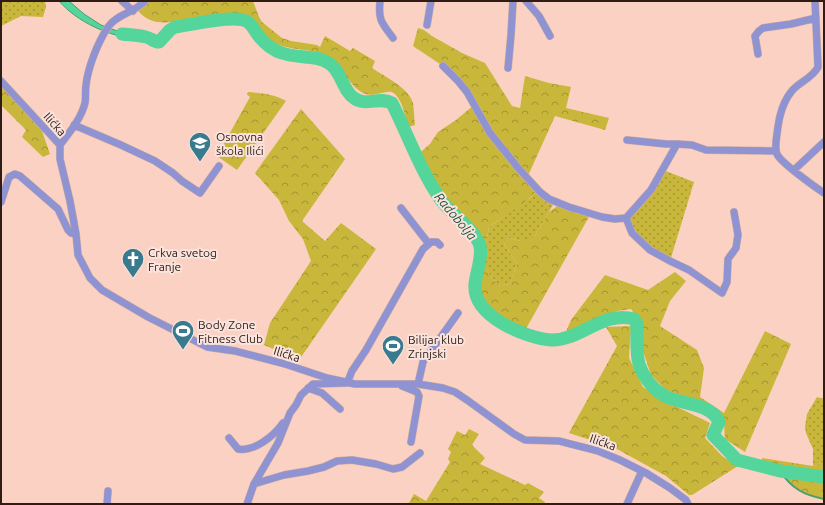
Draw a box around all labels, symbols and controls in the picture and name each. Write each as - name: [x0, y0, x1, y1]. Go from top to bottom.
- street label: Ilićka: [41, 110, 69, 138]
- school or university icon: Osnovna škola Ilići: [187, 130, 213, 163]
- place label: Osnovna škola Ilići: [216, 130, 264, 157]
- water label: Radobolja: [432, 190, 480, 242]
- church icon: Crkva svetog Franje: [120, 246, 146, 279]
- place label: Crkva svetog Franje: [148, 246, 217, 273]
- sports icon: Body Zone Fitness Club: [170, 318, 196, 351]
- place label: Body Zone Fitness Club: [198, 318, 263, 345]
- sports icon: Bilijar klub Zrinjski: [380, 333, 406, 366]
- place label: Bilijar klub Zrinjski: [408, 333, 464, 360]
- street label: Ilićka: [272, 344, 302, 364]
- street label: Ilićka: [588, 431, 618, 453]

